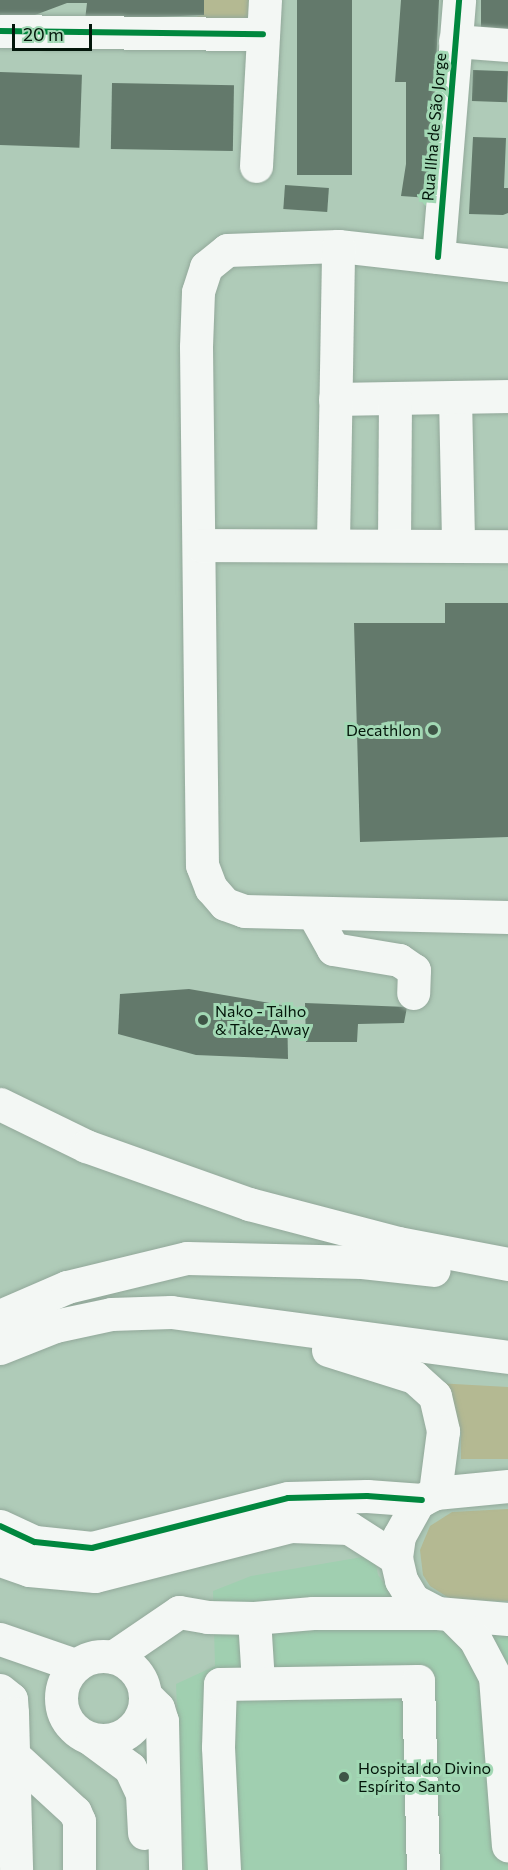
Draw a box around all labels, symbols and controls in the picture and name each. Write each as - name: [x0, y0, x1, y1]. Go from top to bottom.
- scale bar: [15, 12, 94, 50]
- text: 20 m: [23, 23, 64, 45]
- street label: Rua Ilha de São Jorge: [418, 52, 450, 202]
- place label: Decathlon: [346, 720, 421, 740]
- marker: Decathlon: [426, 723, 440, 737]
- place label: Nako - Talho & Take-Away: [215, 1001, 310, 1039]
- marker: Nako - Talho & Take-Away: [196, 1013, 210, 1027]
- place label: Hospital do Divino Espírito Santo: [358, 1758, 491, 1796]
- marker: Hospital do Divino Espírito Santo: [335, 1768, 353, 1786]

